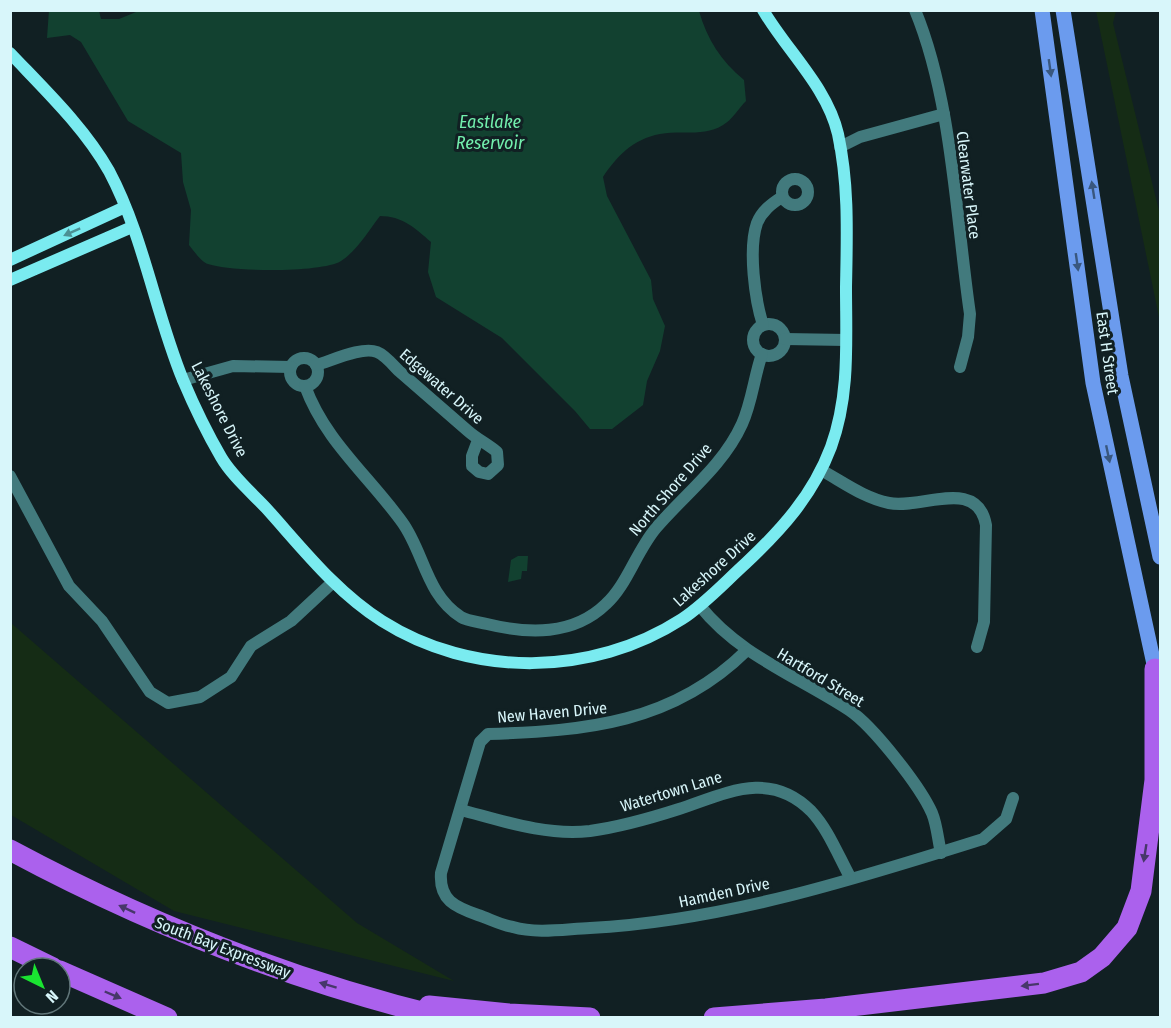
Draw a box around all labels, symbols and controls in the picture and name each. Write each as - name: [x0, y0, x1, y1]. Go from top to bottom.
- one-way arrow: [1046, 59, 1055, 78]
- water label: Eastlake Reservoir: [456, 111, 525, 154]
- street label: Clearwater Place: [952, 130, 985, 240]
- one-way arrow: [1088, 180, 1097, 199]
- one-way arrow: [63, 227, 80, 236]
- one-way arrow: [1073, 252, 1082, 271]
- street label: East H Street: [1092, 310, 1123, 397]
- street label: Edgewater Drive: [396, 345, 488, 428]
- street label: Lakeshore Drive: [187, 358, 252, 460]
- street label: North Shore Drive: [625, 439, 716, 540]
- one-way arrow: [1104, 445, 1113, 464]
- street label: Lakeshore Drive: [669, 526, 760, 610]
- street label: Hartford Street: [774, 644, 868, 711]
- street label: New Haven Drive: [496, 698, 608, 727]
- street label: Watertown Lane: [618, 767, 724, 816]
- one-way arrow: [1141, 844, 1150, 863]
- street label: Hamden Drive: [677, 874, 771, 911]
- one-way arrow: [119, 904, 136, 913]
- street label: South Bay Expressway: [152, 913, 294, 982]
- north arrow: [12, 956, 72, 1016]
- one-way arrow: [319, 980, 337, 990]
- one-way arrow: [1021, 980, 1040, 990]
- text: N: [42, 986, 62, 1007]
- one-way arrow: [104, 991, 122, 1000]

